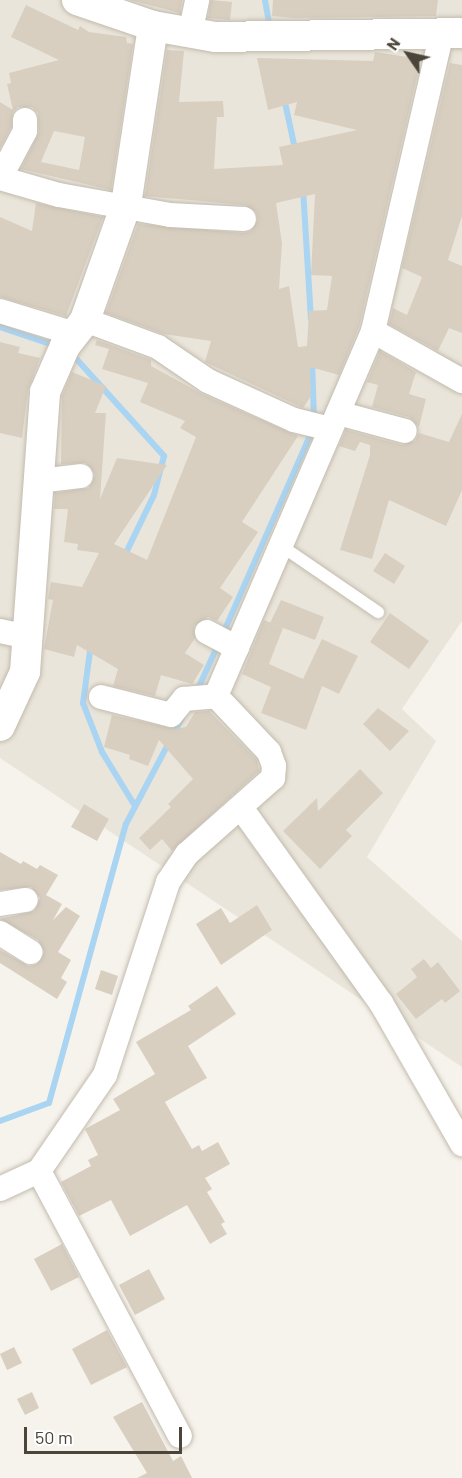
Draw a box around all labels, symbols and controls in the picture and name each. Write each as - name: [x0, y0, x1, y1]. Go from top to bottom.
- north arrow: [378, 24, 438, 84]
- text: N: [382, 34, 404, 53]
- scale bar: [27, 1415, 184, 1453]
- text: 50 m: [35, 1426, 73, 1448]

